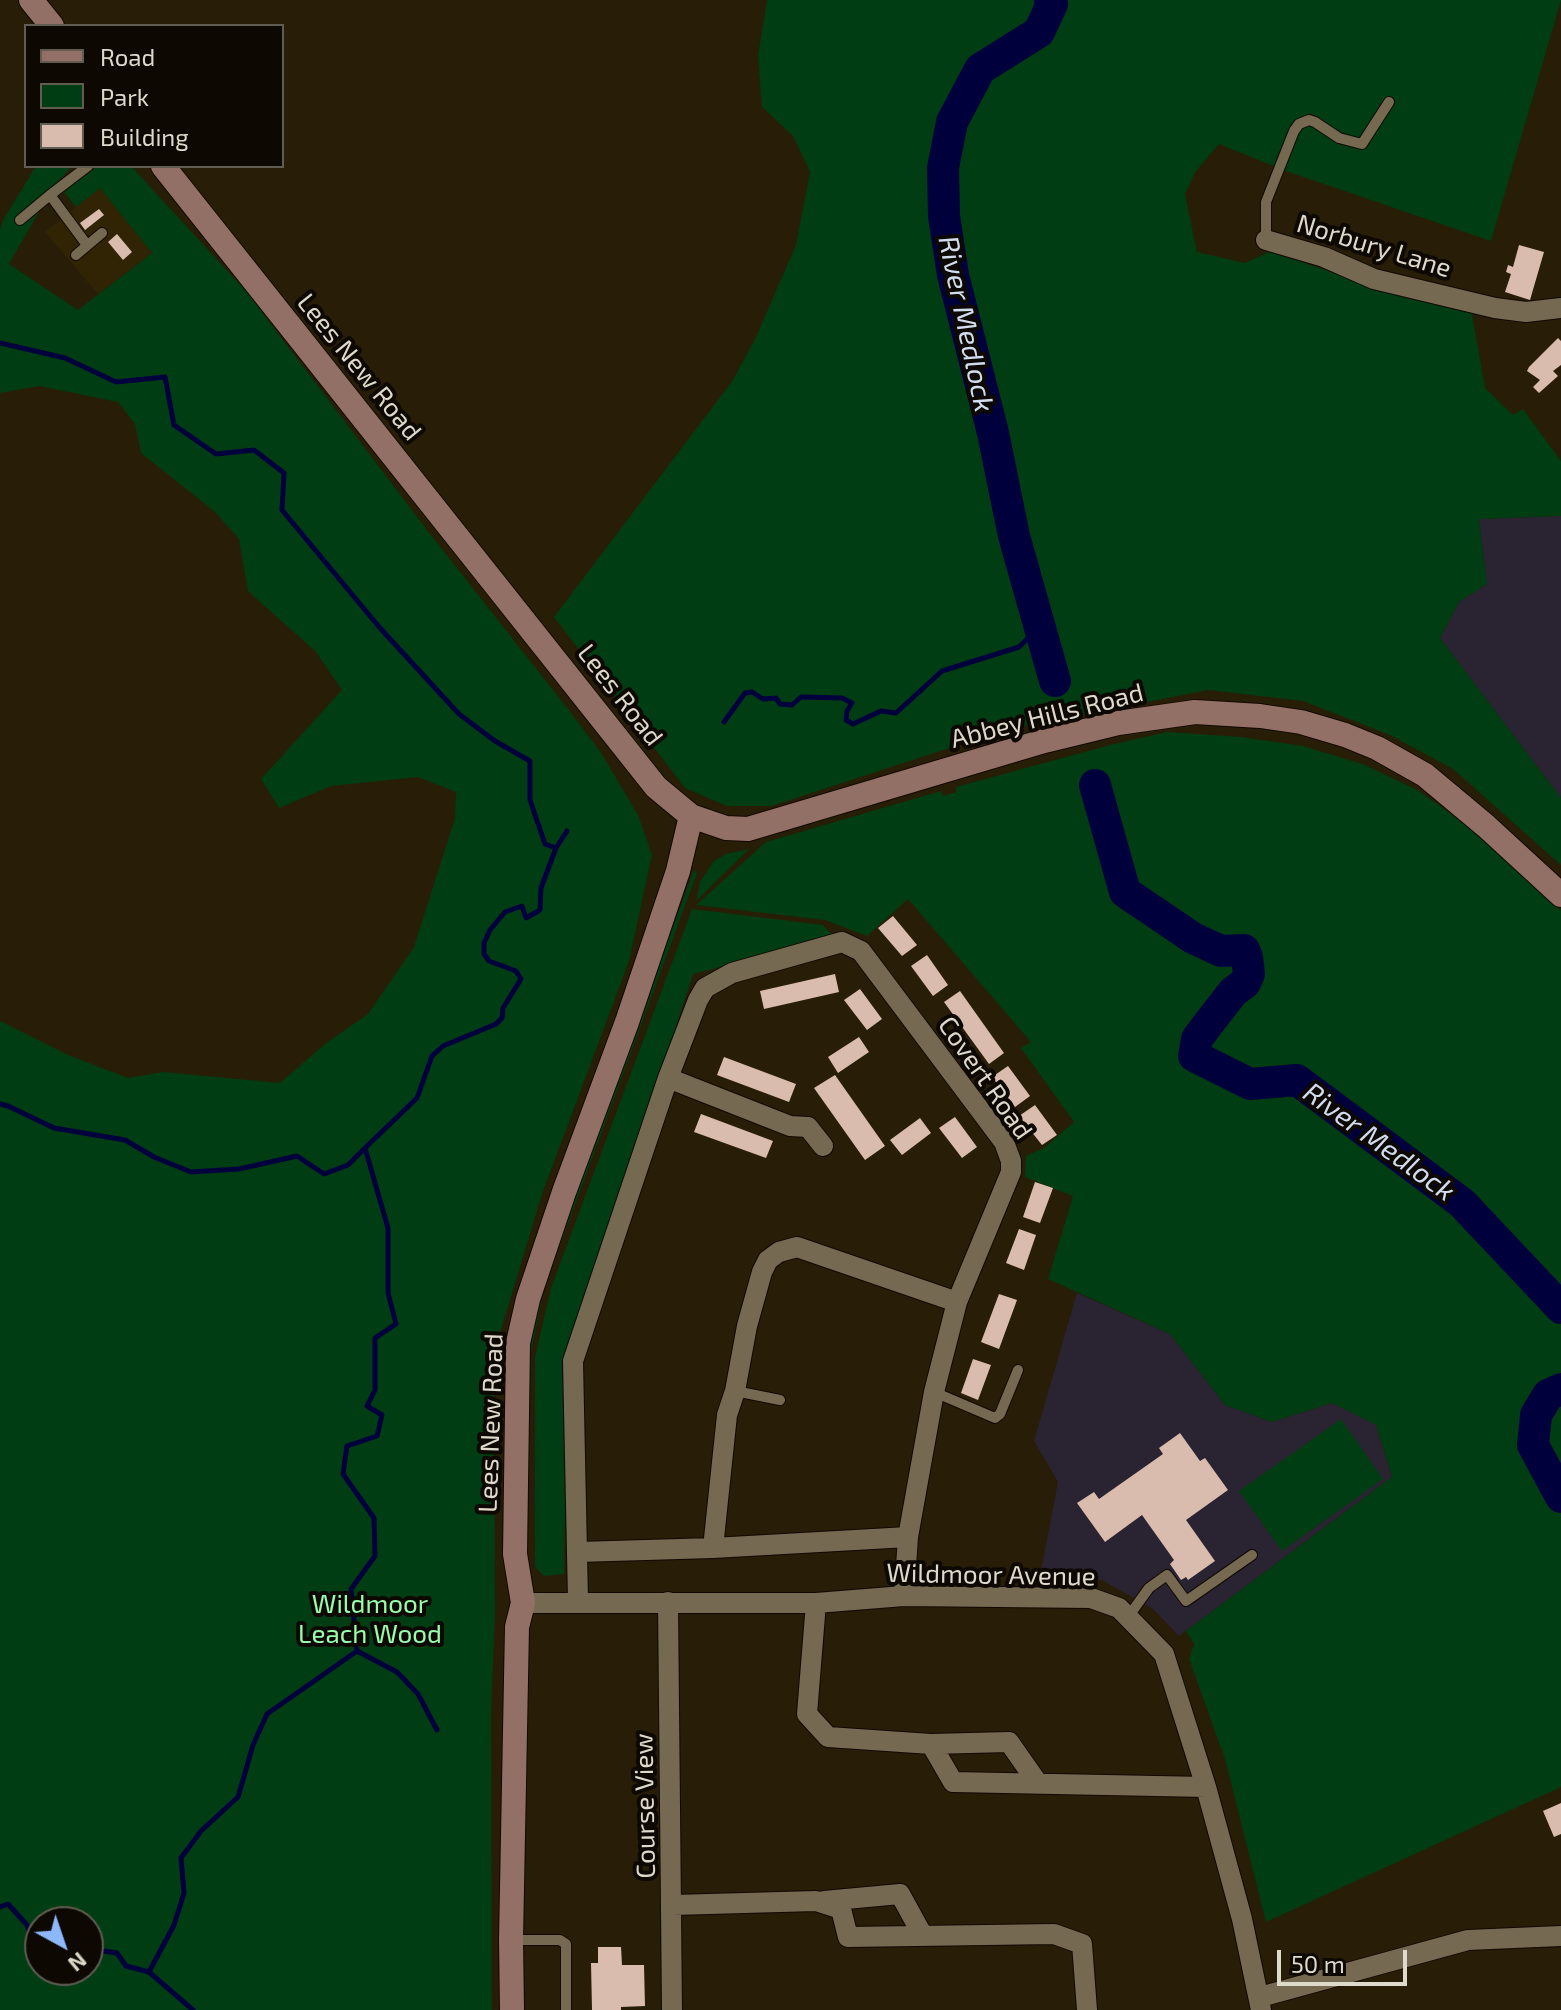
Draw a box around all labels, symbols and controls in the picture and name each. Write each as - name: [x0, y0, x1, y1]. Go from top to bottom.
- legend: [24, 24, 284, 168]
- text: Road: [100, 42, 155, 71]
- text: Park: [100, 82, 149, 111]
- text: Building: [100, 122, 189, 151]
- street label: Norbury Lane: [1293, 208, 1455, 284]
- water label: River Medlock: [931, 233, 1001, 415]
- street label: Lees New Road: [290, 287, 428, 447]
- street label: Lees Road: [571, 638, 669, 752]
- street label: Abbey Hills Road: [947, 677, 1147, 755]
- street label: Covert Road: [931, 1010, 1039, 1146]
- water label: River Medlock: [1297, 1076, 1461, 1208]
- street label: Lees New Road: [472, 1333, 510, 1513]
- street label: Wildmoor Avenue: [886, 1558, 1096, 1592]
- park label: Wildmoor Leach Wood: [298, 1588, 442, 1650]
- street label: Course View: [628, 1733, 662, 1879]
- north arrow: [24, 1906, 104, 1986]
- scale bar: [1281, 1934, 1411, 1984]
- text: N: [64, 1948, 93, 1978]
- text: 50 m: [1291, 1949, 1345, 1978]

